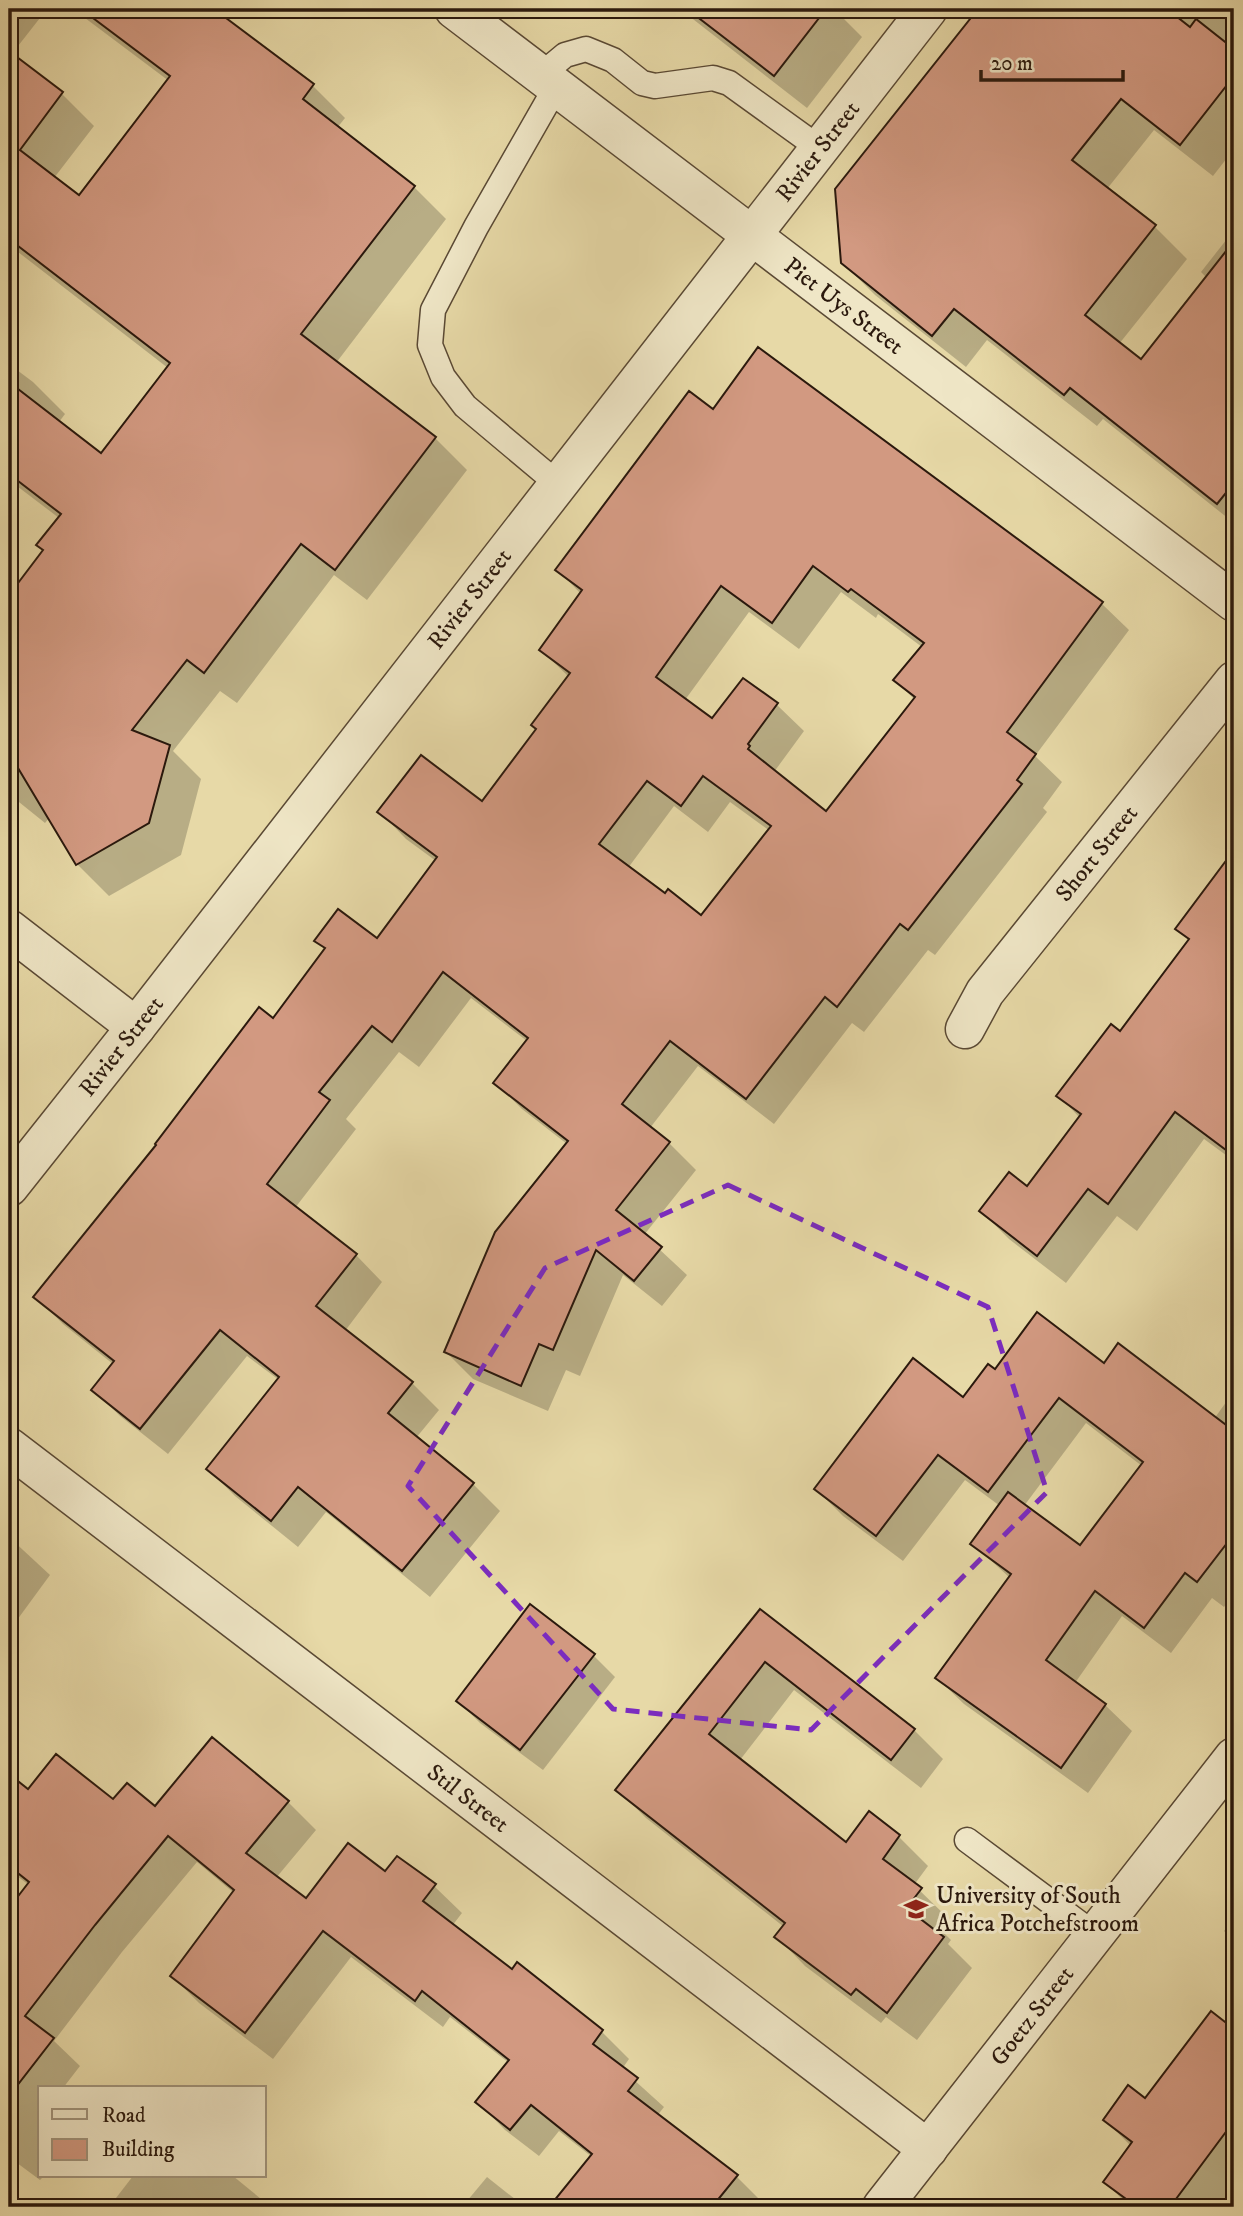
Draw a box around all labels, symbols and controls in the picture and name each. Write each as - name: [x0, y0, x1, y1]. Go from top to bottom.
- scale bar: [981, 38, 1122, 82]
- text: 20 m: [991, 51, 1033, 77]
- street label: Rivier Street: [770, 95, 867, 208]
- street label: Piet Uys Street: [778, 251, 910, 362]
- street label: Rivier Street: [421, 543, 519, 656]
- street label: Short Street: [1049, 799, 1145, 908]
- street label: Rivier Street: [73, 990, 171, 1103]
- street label: Stil Street: [421, 1758, 515, 1840]
- place label: University of South Africa Potchefstroom: [936, 1881, 1139, 1939]
- school or university icon: University of South Africa Potchefstroom: [902, 1895, 930, 1923]
- street label: Goetz Street: [984, 1960, 1081, 2072]
- legend: [38, 2086, 266, 2178]
- text: Road: [102, 2103, 146, 2129]
- text: Building: [102, 2137, 175, 2163]

